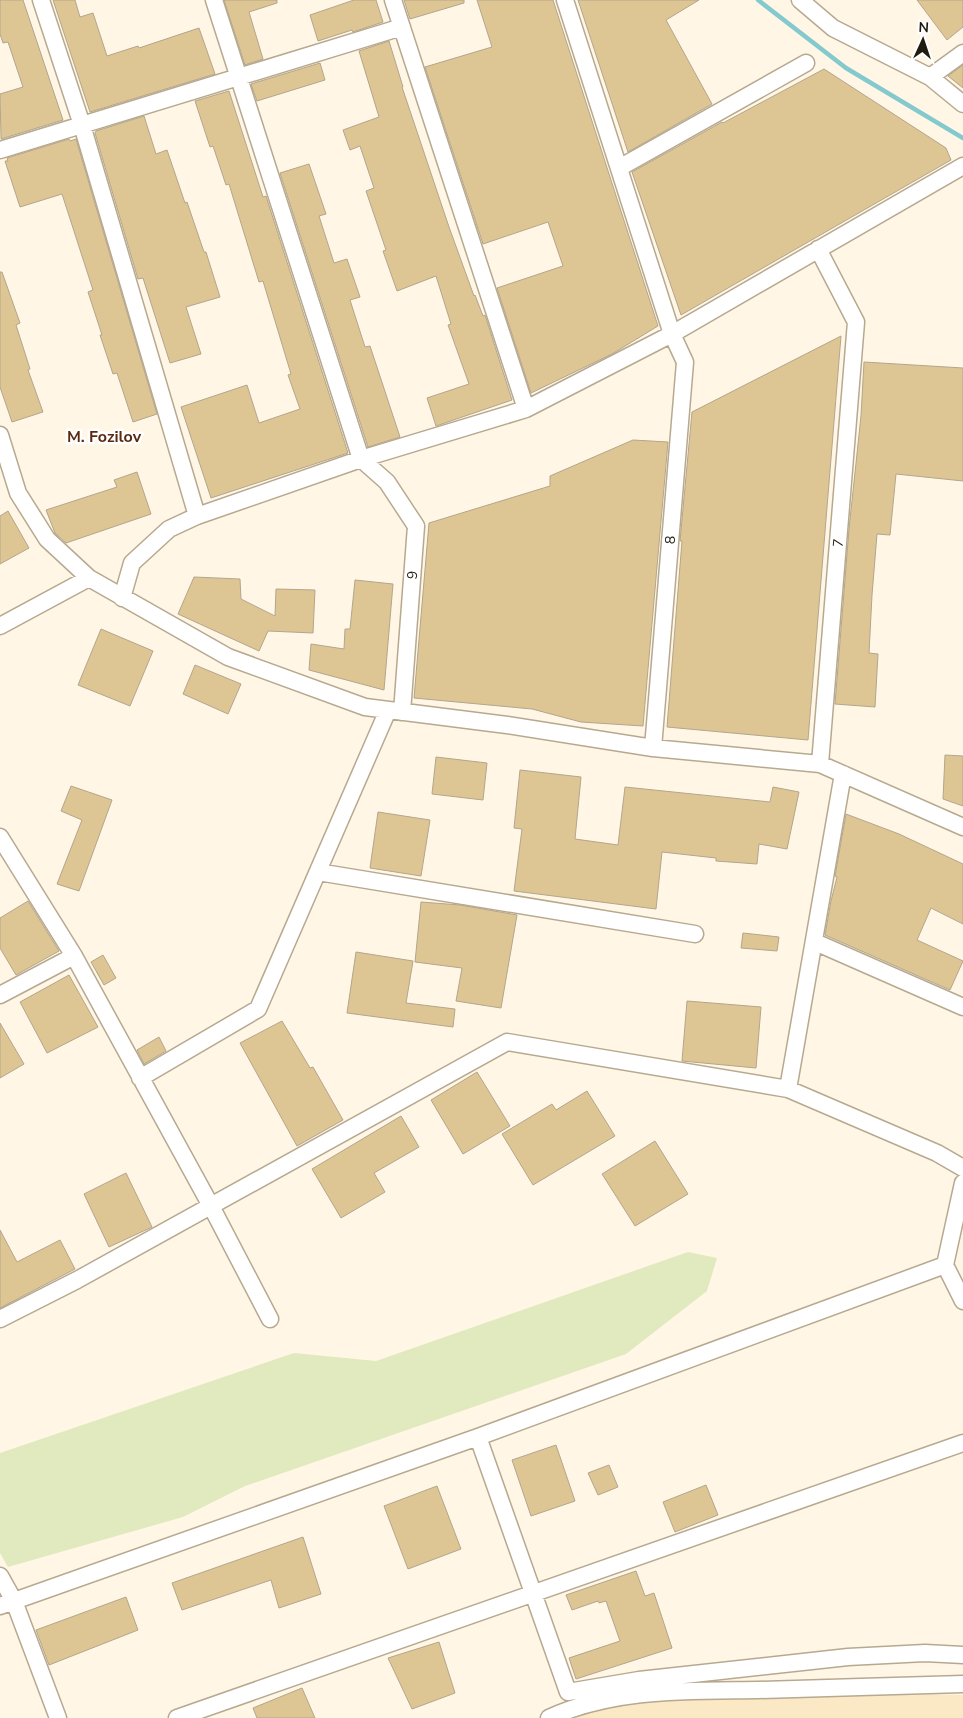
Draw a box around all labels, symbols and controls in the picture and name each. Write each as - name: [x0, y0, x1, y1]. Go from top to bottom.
- north arrow: [898, 15, 948, 65]
- text: N: [918, 18, 929, 37]
- district label: M. Fozilov: [67, 426, 142, 448]
- street label: 8: [661, 535, 680, 545]
- street label: 7: [829, 538, 848, 548]
- street label: 9: [403, 570, 422, 580]

